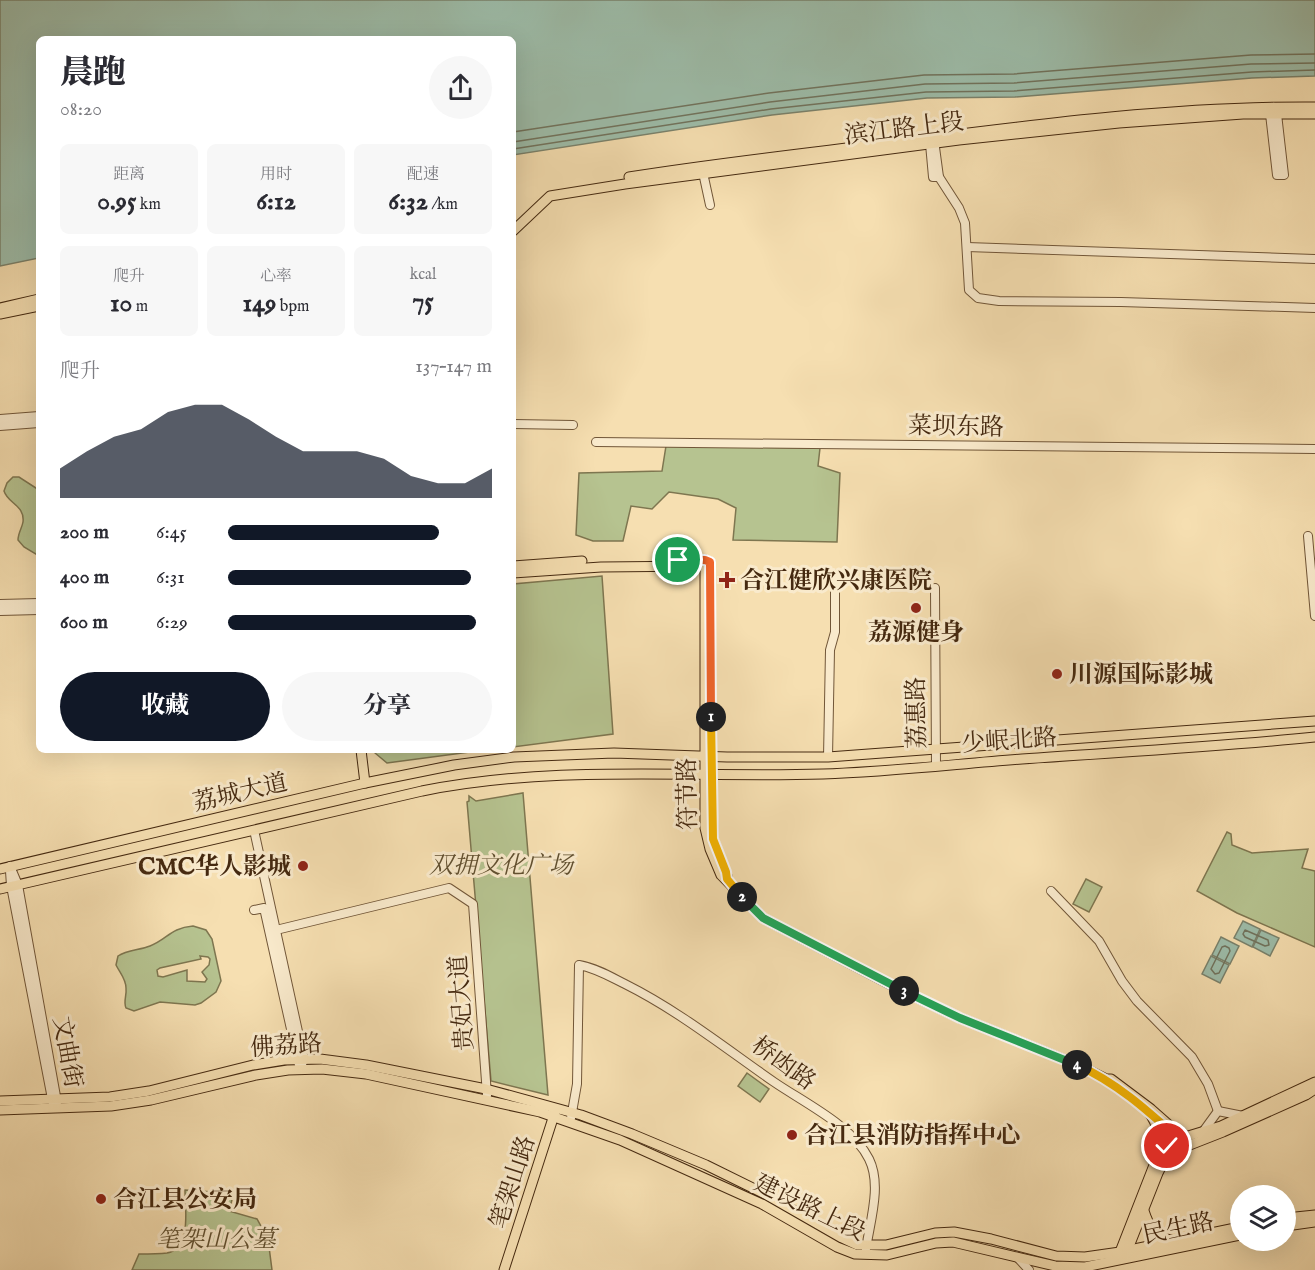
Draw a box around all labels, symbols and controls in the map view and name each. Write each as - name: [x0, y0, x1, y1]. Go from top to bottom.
- text: 晨跑: [60, 53, 126, 95]
- button: share: [429, 56, 492, 119]
- text: 08:20: [60, 97, 102, 122]
- street label: 滨江路上段: [843, 107, 966, 152]
- text: 距离: [113, 165, 145, 185]
- text: 用时: [260, 165, 292, 185]
- text: 配速: [407, 165, 439, 185]
- text: 0.95: [97, 185, 136, 218]
- text: 6:12: [256, 185, 296, 218]
- text: 6:32: [388, 185, 428, 218]
- text: km: [136, 195, 161, 215]
- text: /km: [428, 195, 458, 215]
- text: kcal: [410, 265, 436, 285]
- text: 爬升: [113, 267, 145, 287]
- text: 心率: [260, 267, 292, 287]
- text: 75: [412, 285, 434, 318]
- text: 10: [110, 287, 132, 320]
- text: 149: [243, 287, 276, 320]
- text: m: [132, 297, 148, 317]
- text: bpm: [276, 297, 309, 317]
- text: 137–147 m: [415, 354, 492, 379]
- text: 爬升: [60, 359, 100, 384]
- street label: 菜坝东路: [908, 411, 1004, 444]
- text: 200 m: [60, 520, 109, 545]
- text: 6:45: [156, 520, 187, 545]
- pin: [652, 534, 703, 585]
- icon: arrive: [661, 543, 694, 576]
- text: 400 m: [60, 565, 109, 590]
- text: 6:31: [156, 565, 185, 590]
- place label: 合江健欣兴康医院: [740, 566, 932, 597]
- marker: 合江健欣兴康医院: [718, 571, 736, 589]
- marker: 荔源健身: [909, 601, 923, 615]
- text: 600 m: [60, 610, 108, 635]
- text: 6:29: [156, 610, 188, 635]
- place label: 荔源健身: [868, 618, 964, 649]
- place label: 川源国际影城: [1069, 660, 1213, 691]
- marker: 川源国际影城: [1050, 667, 1064, 681]
- button: 收藏: [60, 672, 270, 741]
- button: 分享: [282, 672, 492, 741]
- street label: 荔惠路: [901, 677, 934, 749]
- pin: 1: [696, 702, 726, 732]
- text: 1: [708, 707, 714, 727]
- street label: 少岷北路: [960, 723, 1058, 760]
- street label: 符节路: [672, 758, 705, 830]
- street label: 荔城大道: [190, 768, 291, 819]
- park label: 双拥文化广场: [429, 851, 575, 882]
- place label: CMC华人影城: [138, 852, 291, 883]
- marker: CMC华人影城: [296, 859, 310, 873]
- pin: 2: [727, 882, 757, 912]
- text: 2: [738, 887, 746, 907]
- street label: 贵妃大道: [444, 954, 481, 1052]
- pin: 3: [889, 976, 919, 1006]
- text: 3: [901, 981, 907, 1001]
- street label: 文曲街: [45, 1014, 88, 1090]
- street label: 佛荔路: [249, 1029, 323, 1064]
- street label: 桥凼路: [745, 1031, 821, 1098]
- pin: 4: [1062, 1050, 1092, 1080]
- text: 4: [1073, 1055, 1081, 1075]
- pin: [1141, 1120, 1192, 1171]
- place label: 合江县消防指挥中心: [804, 1121, 1020, 1152]
- marker: 合江县消防指挥中心: [785, 1128, 799, 1142]
- icon: check: [1150, 1129, 1183, 1162]
- street label: 笔架山路: [484, 1132, 543, 1233]
- street label: 建设路上段: [749, 1168, 870, 1249]
- place label: 合江县公安局: [113, 1185, 257, 1216]
- map controls: [1230, 1185, 1296, 1251]
- button: layers: [1230, 1185, 1296, 1251]
- marker: 合江县公安局: [94, 1192, 108, 1206]
- street label: 民生路: [1140, 1207, 1217, 1252]
- park label: 笔架山公墓: [156, 1225, 280, 1256]

